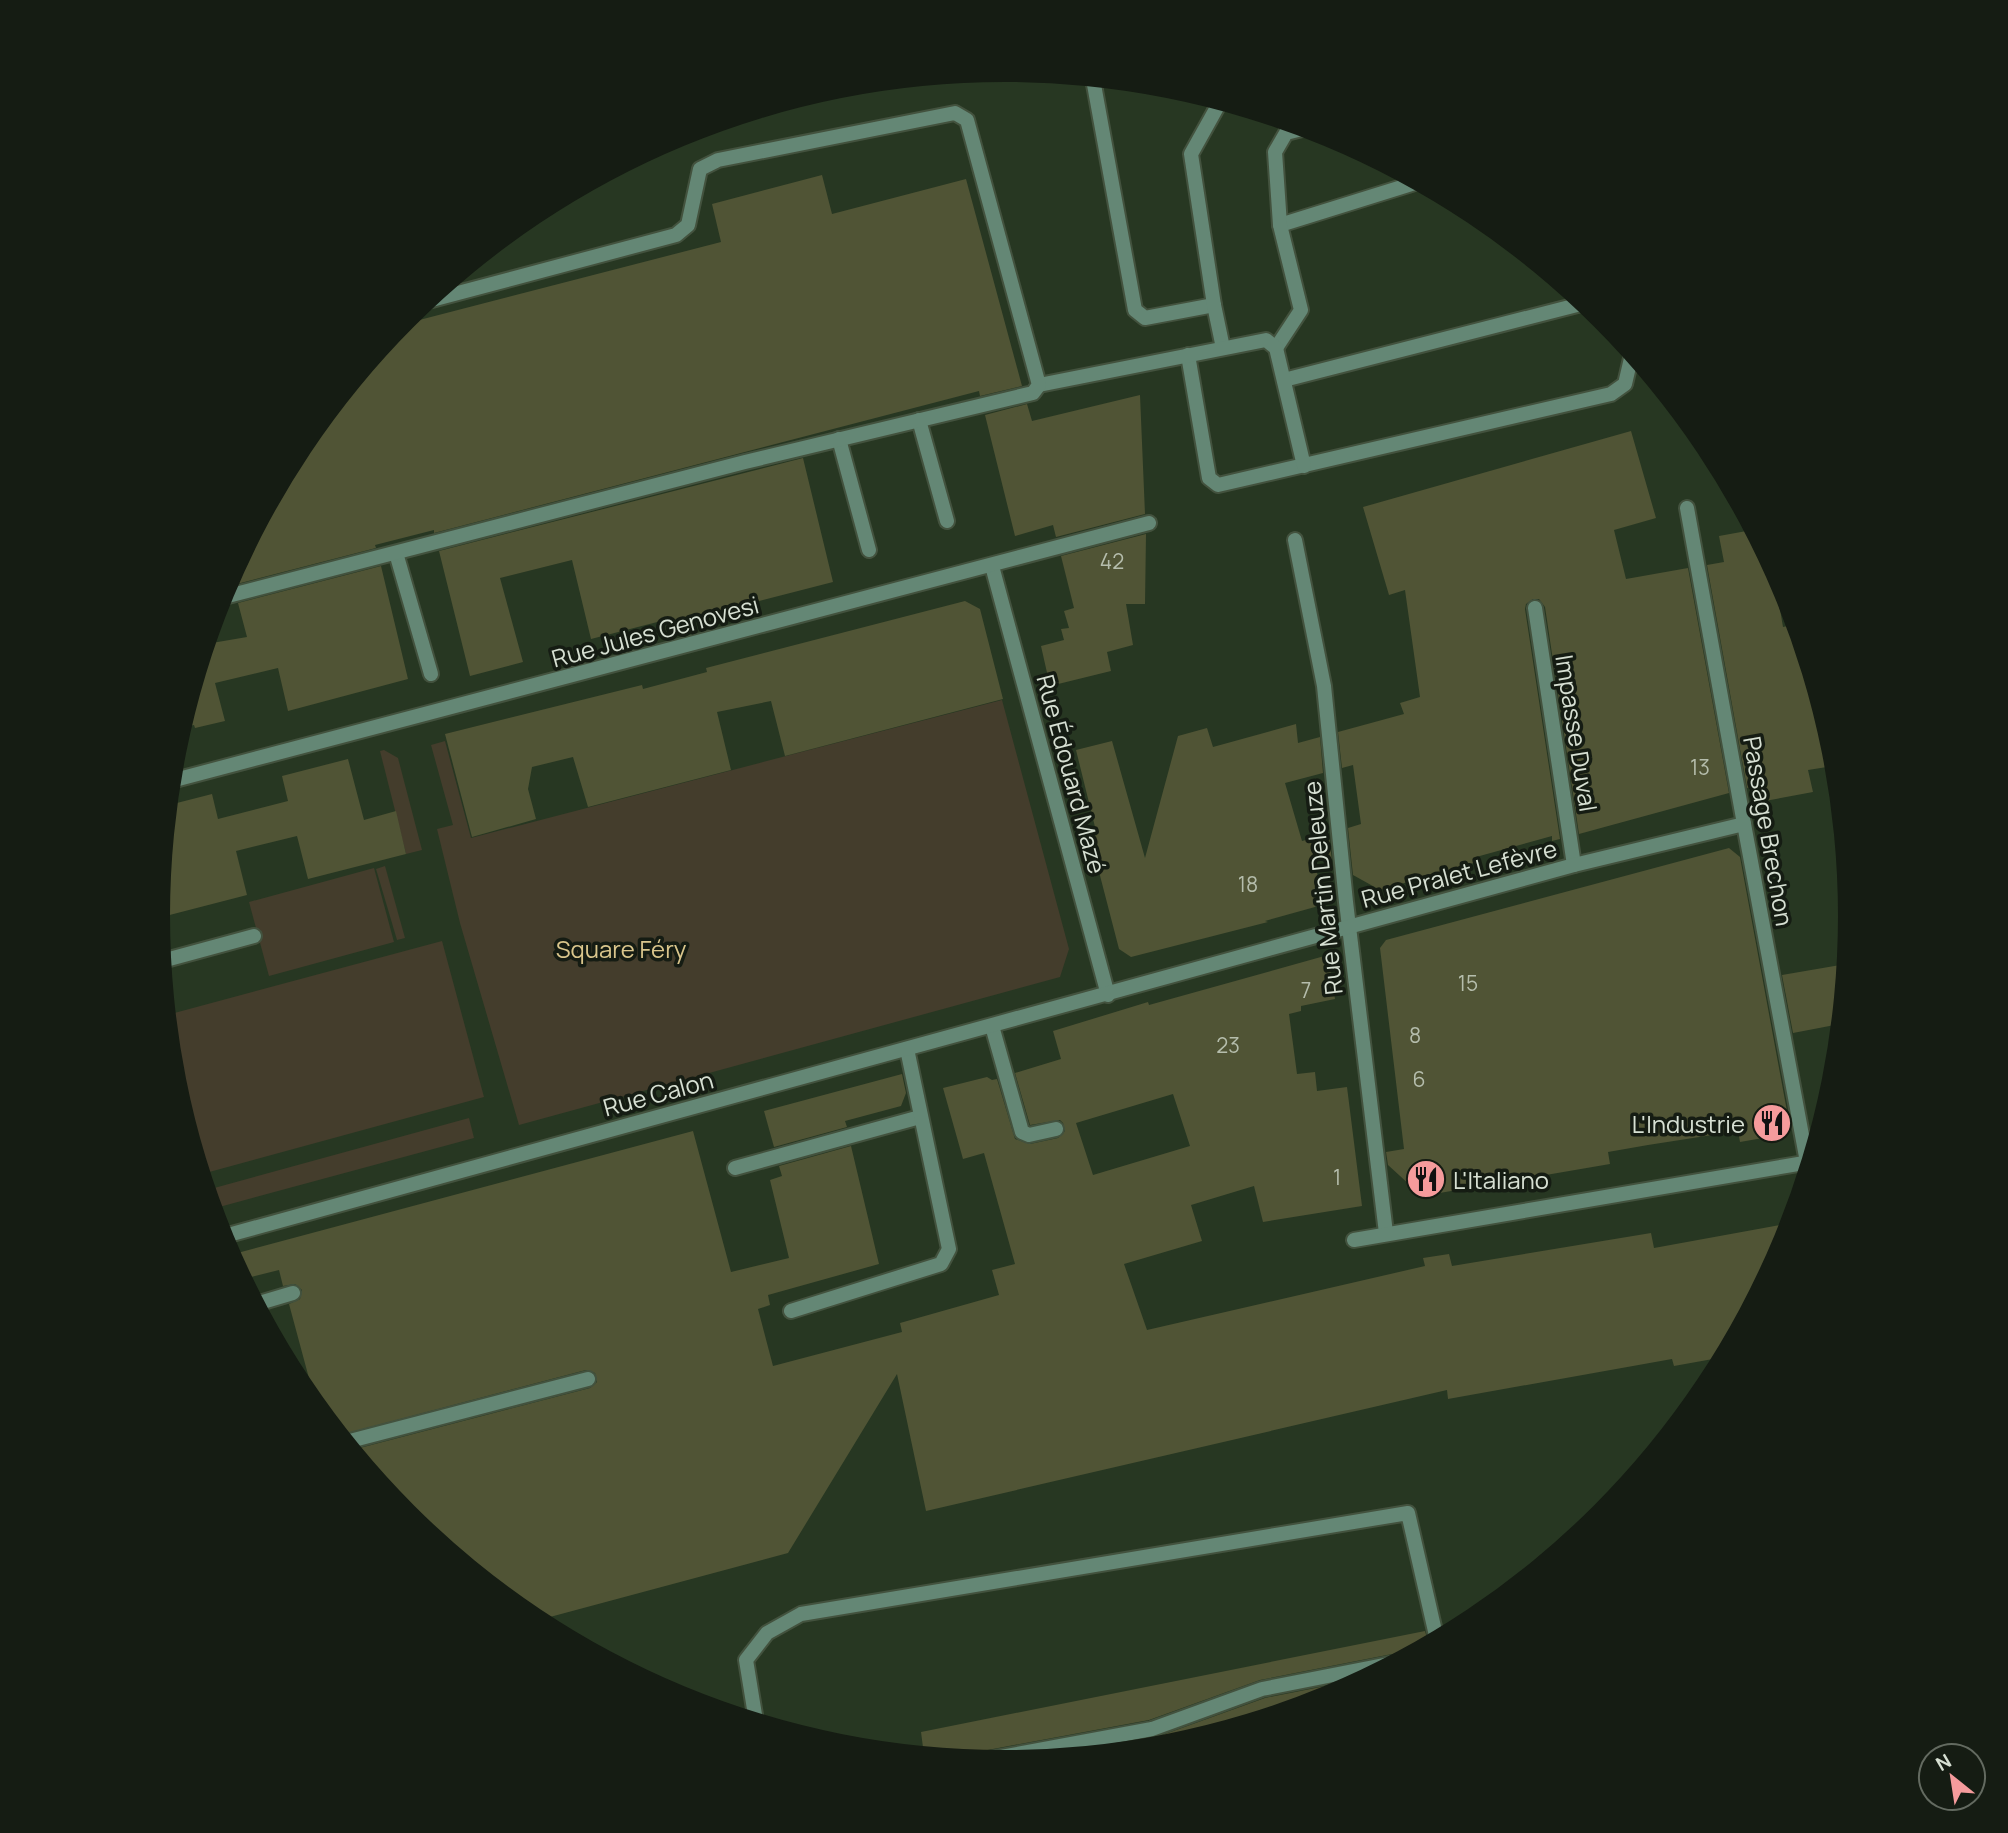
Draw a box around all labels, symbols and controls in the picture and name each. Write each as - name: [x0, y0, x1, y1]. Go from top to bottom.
- house number: 42: [1100, 547, 1124, 575]
- street label: Rue Jules Genovesi: [548, 587, 762, 675]
- street label: Impasse Duval: [1548, 652, 1606, 814]
- street label: Rue Édouard Mazé: [1030, 671, 1114, 877]
- street label: Passage Brechon: [1736, 734, 1802, 928]
- house number: 13: [1690, 753, 1710, 781]
- street label: Rue Martin Deleuze: [1294, 780, 1350, 996]
- street label: Rue Pralet Lefèvre: [1358, 831, 1560, 915]
- house number: 18: [1238, 870, 1258, 898]
- park label: Square Féry: [556, 932, 687, 965]
- house number: 15: [1458, 969, 1478, 997]
- house number: 7: [1301, 976, 1311, 1004]
- house number: 8: [1409, 1021, 1421, 1049]
- house number: 23: [1216, 1031, 1240, 1059]
- street label: Rue Calon: [599, 1062, 717, 1124]
- house number: 6: [1412, 1065, 1426, 1093]
- restaurant icon: L'Industrie: [1751, 1102, 1793, 1144]
- place label: L'Industrie: [1632, 1107, 1745, 1140]
- restaurant icon: L'Italiano: [1405, 1158, 1447, 1200]
- house number: 1: [1333, 1163, 1341, 1191]
- place label: L'Italiano: [1453, 1163, 1549, 1196]
- north arrow: [1917, 1742, 1987, 1812]
- text: N: [1931, 1748, 1956, 1777]

